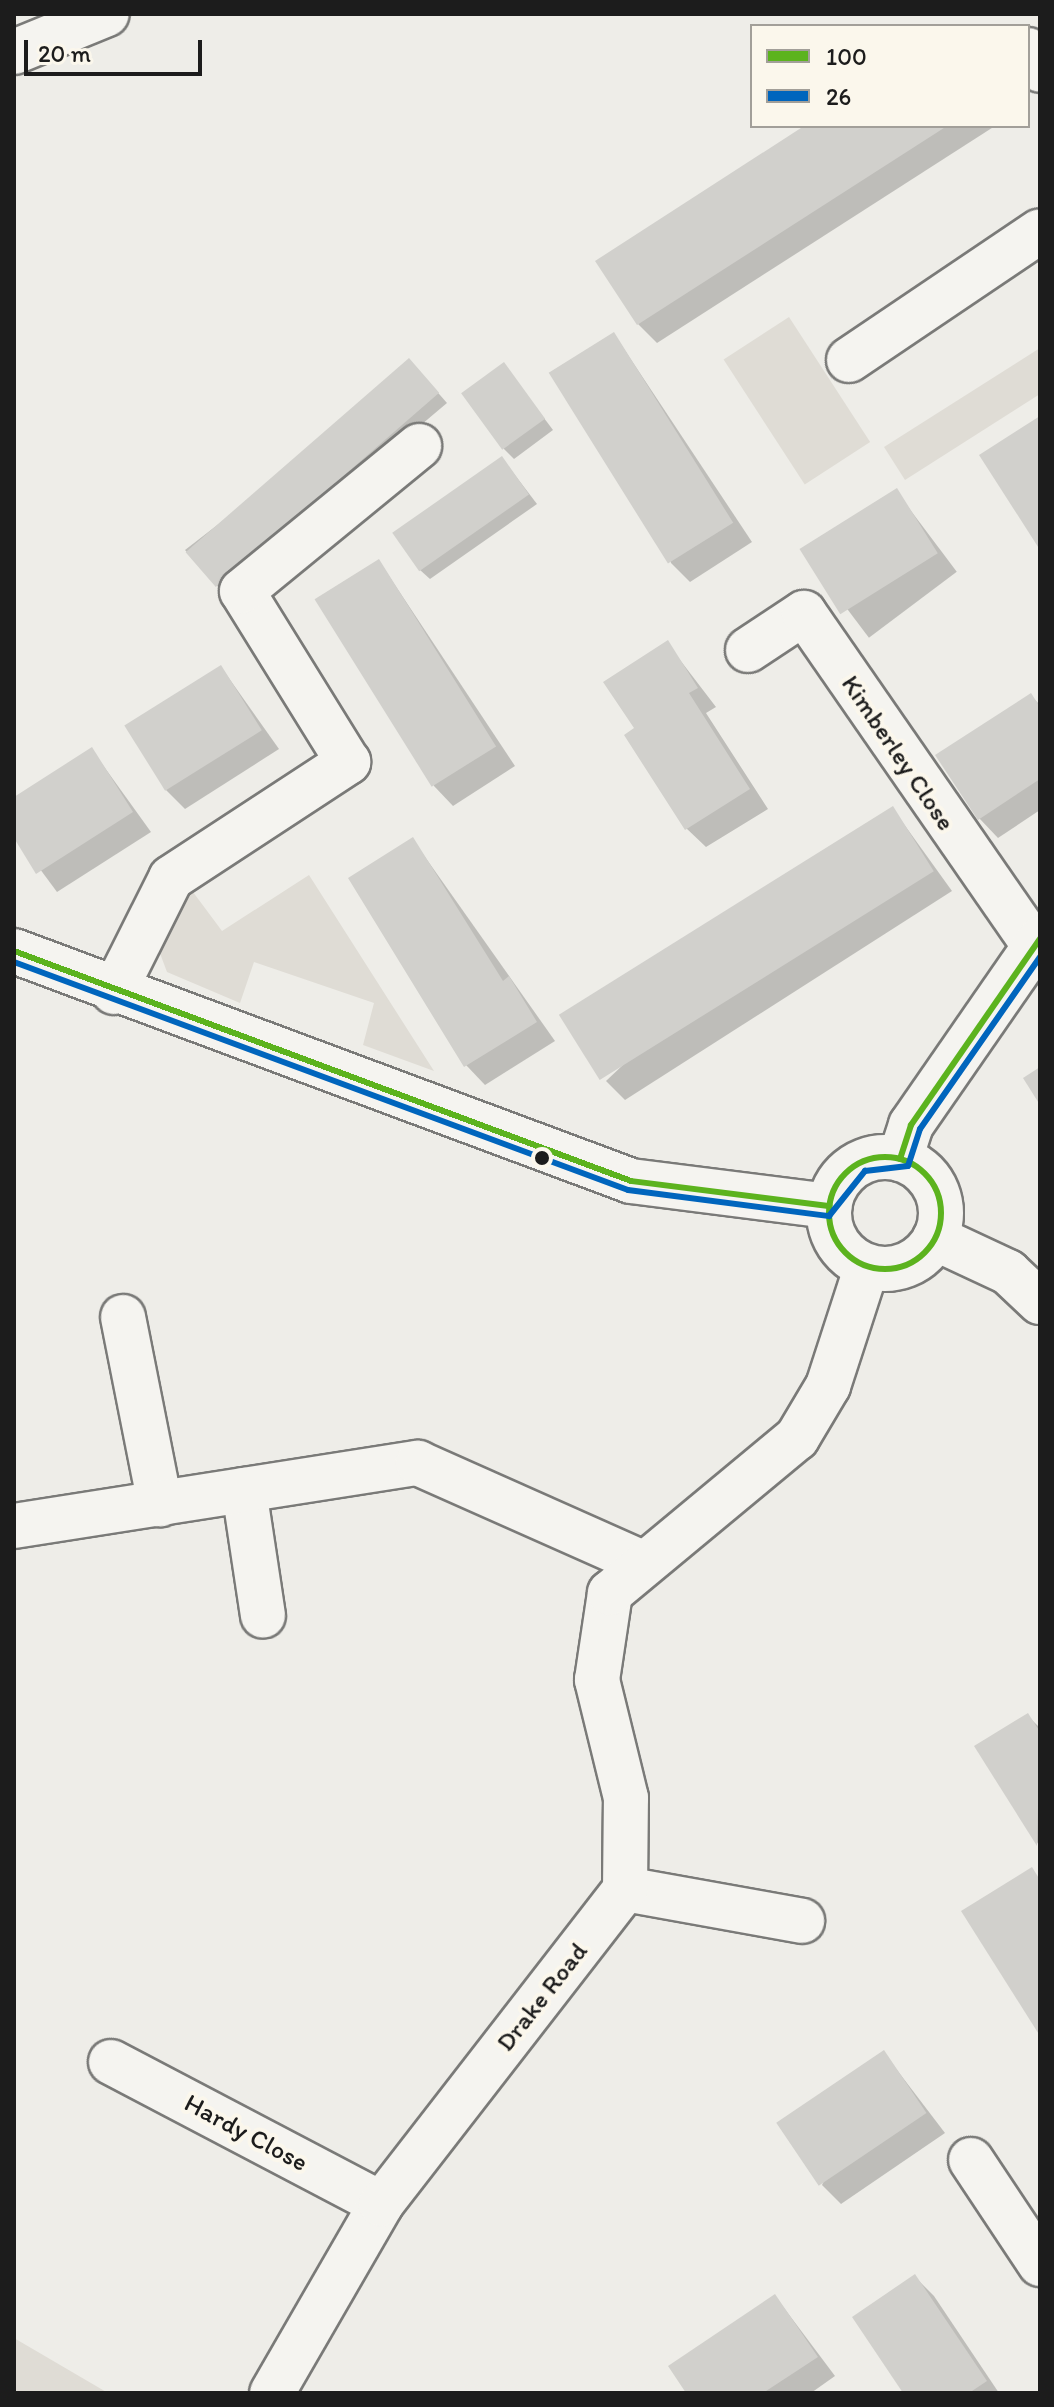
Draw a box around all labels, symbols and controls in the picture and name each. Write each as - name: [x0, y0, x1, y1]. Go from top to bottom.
- scale bar: [28, 24, 206, 74]
- legend: [750, 24, 1030, 128]
- text: 20 m: [38, 39, 91, 68]
- text: 100: [826, 42, 867, 71]
- text: 26: [826, 82, 851, 111]
- street label: Kimberley Close: [835, 669, 961, 837]
- unlabelled marker: [534, 1150, 550, 1166]
- street label: Drake Road: [490, 1937, 594, 2057]
- street label: Hardy Close: [179, 2087, 313, 2179]

